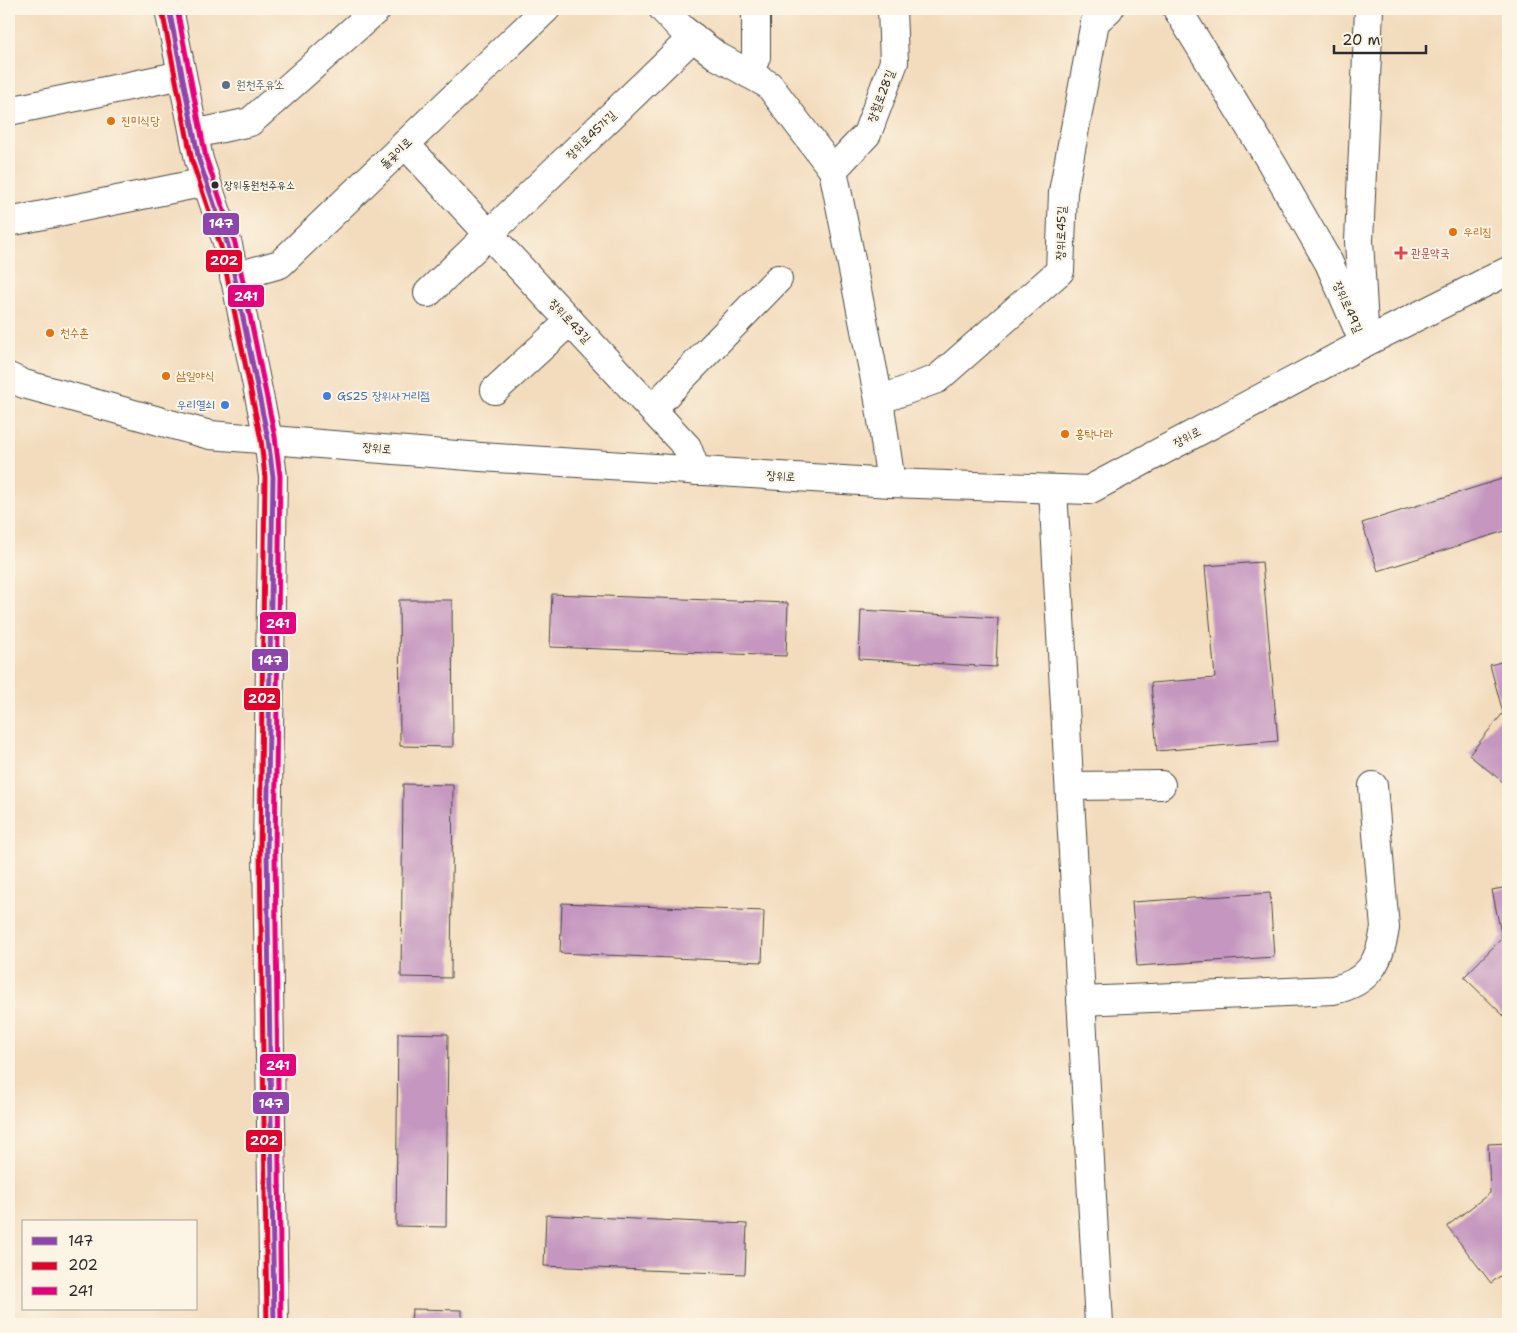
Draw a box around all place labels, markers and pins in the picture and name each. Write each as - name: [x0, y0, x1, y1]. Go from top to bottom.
- place label: 원천주유소: [236, 77, 284, 93]
- marker: 원천주유소: [220, 79, 232, 91]
- place label: 진미식당: [121, 113, 160, 129]
- marker: 진미식당: [105, 115, 117, 127]
- place label: 장위동원천주유소: [224, 178, 295, 193]
- marker: 장위동원천주유소: [210, 180, 220, 190]
- place label: 우리집: [1463, 224, 1492, 240]
- marker: 우리집: [1447, 226, 1459, 238]
- place label: 관문약국: [1411, 245, 1450, 261]
- marker: 관문약국: [1395, 247, 1407, 259]
- place label: 천수촌: [60, 325, 89, 341]
- marker: 천수촌: [44, 327, 56, 339]
- place label: 삼일야식: [176, 368, 215, 384]
- marker: 삼일야식: [160, 370, 172, 382]
- place label: GS25 장위사거리점: [337, 388, 430, 404]
- marker: GS25 장위사거리점: [321, 390, 333, 402]
- place label: 우리열쇠: [176, 397, 215, 413]
- marker: 우리열쇠: [219, 399, 231, 411]
- place label: 홍탁나라: [1075, 426, 1114, 442]
- marker: 홍탁나라: [1059, 428, 1071, 440]

